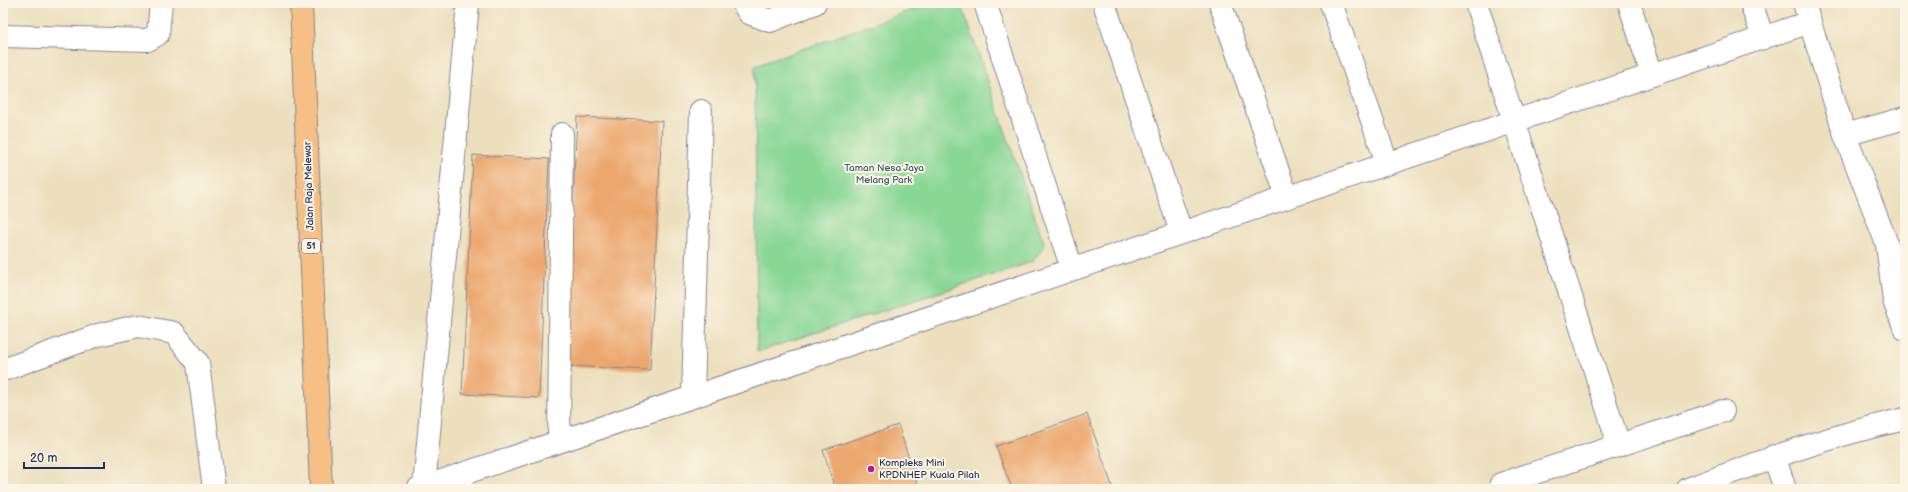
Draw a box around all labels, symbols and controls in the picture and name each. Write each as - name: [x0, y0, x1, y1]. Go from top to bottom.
- street label: Jalan Raja Melewar: [301, 141, 317, 231]
- park label: Taman Nesa Jaya Melang Park: [844, 162, 924, 186]
- road number: 51: [302, 239, 320, 253]
- scale bar: [24, 444, 104, 470]
- text: 20 m: [30, 451, 57, 466]
- place label: Kompleks Mini KPDNHEP Kuala Pilah: [879, 457, 980, 481]
- marker: Kompleks Mini KPDNHEP Kuala Pilah: [866, 464, 876, 474]

